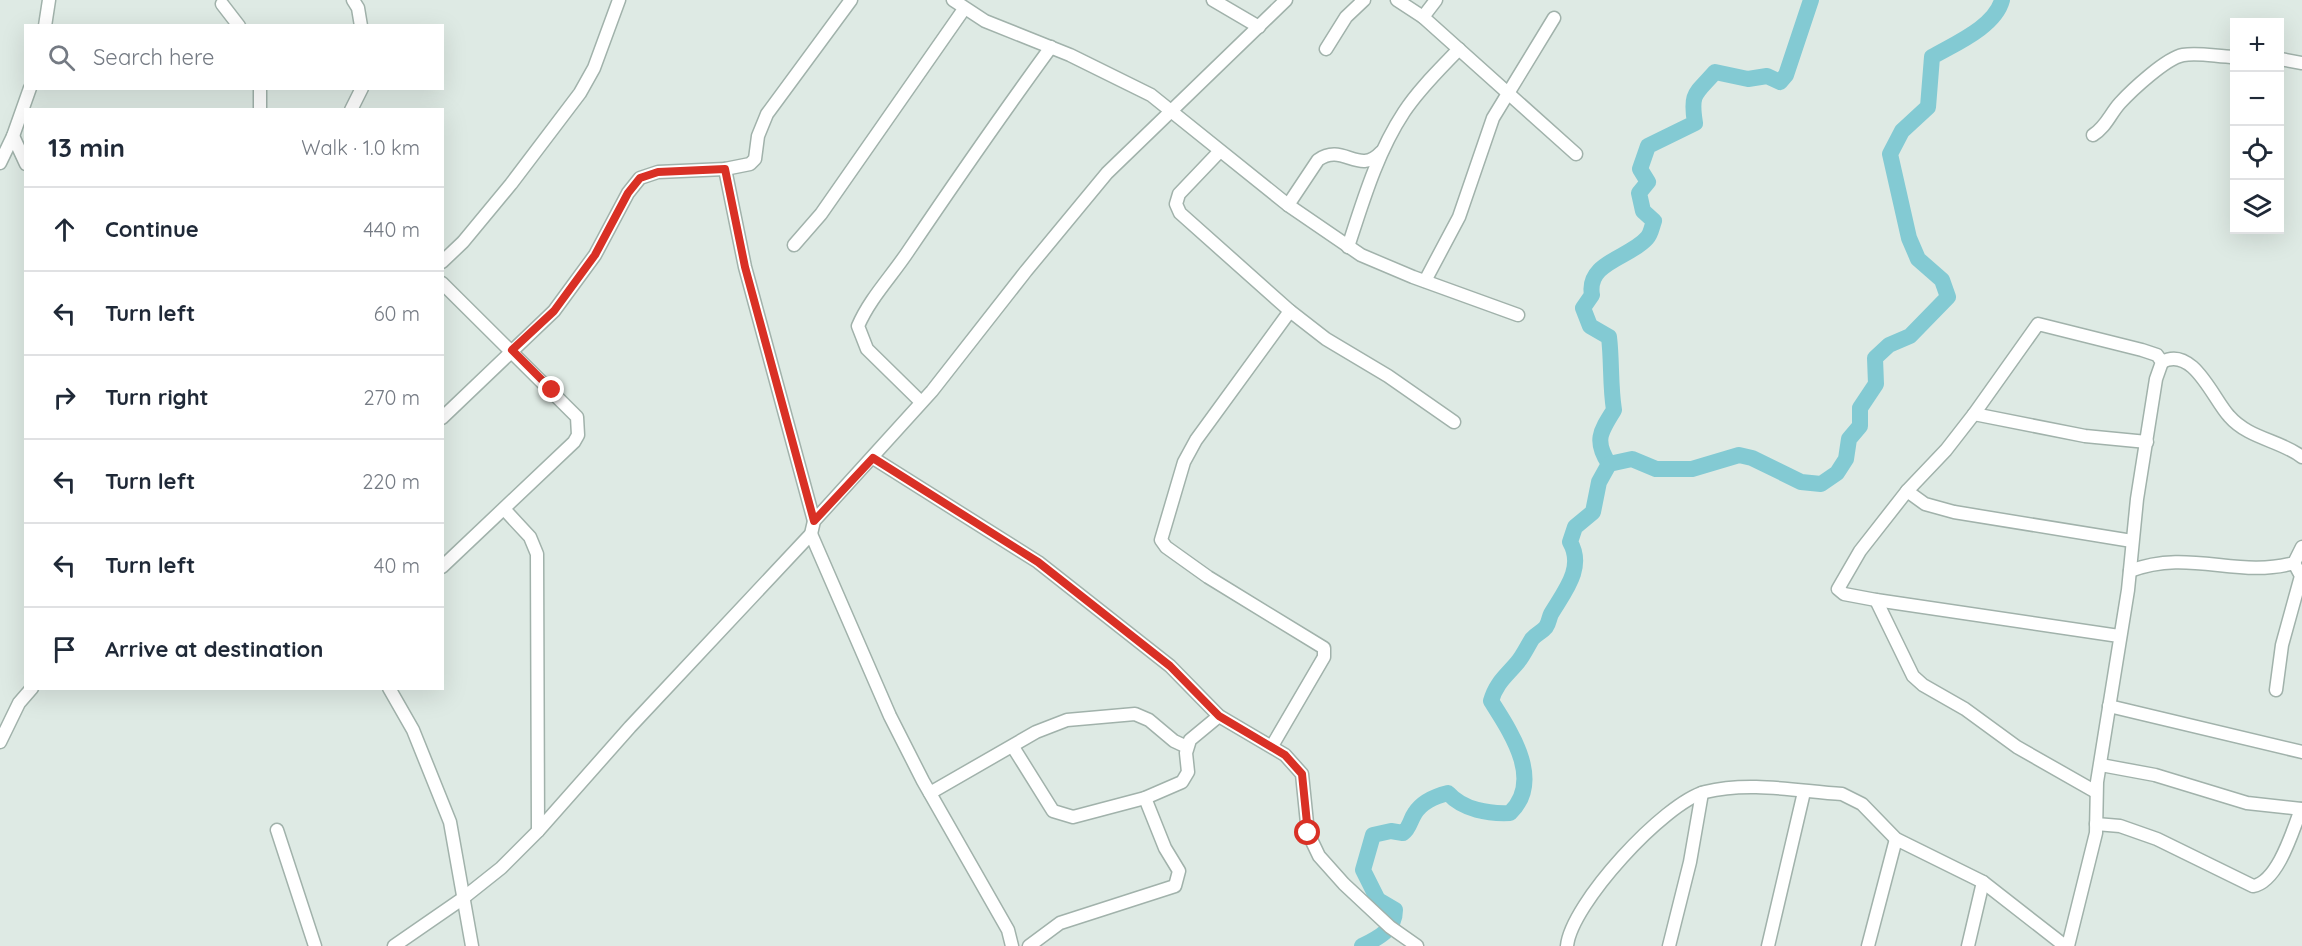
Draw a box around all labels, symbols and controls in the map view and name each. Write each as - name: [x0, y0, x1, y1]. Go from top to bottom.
- map controls: [2230, 18, 2284, 234]
- button: +: [2230, 18, 2284, 72]
- search box: [24, 24, 444, 90]
- icon: search: [45, 41, 78, 74]
- text: Search here: [93, 43, 214, 71]
- button: −: [2230, 72, 2284, 126]
- button: locate: [2230, 126, 2284, 180]
- text: 13 min: [48, 131, 125, 164]
- text: Walk · 1.0 km: [301, 135, 420, 160]
- button: layers: [2230, 180, 2284, 234]
- icon: ahead: [48, 213, 81, 246]
- text: Continue: [105, 215, 199, 243]
- text: 440 m: [363, 217, 420, 242]
- icon: left: [48, 297, 81, 330]
- text: Turn left: [105, 299, 195, 327]
- text: 60 m: [374, 301, 420, 326]
- route end: [538, 376, 564, 402]
- icon: right: [48, 381, 81, 414]
- text: Turn right: [105, 383, 209, 411]
- text: 270 m: [363, 385, 420, 410]
- icon: left: [48, 465, 81, 498]
- text: Turn left: [105, 467, 195, 495]
- text: 220 m: [362, 469, 420, 494]
- icon: left: [48, 549, 81, 582]
- text: Turn left: [105, 551, 195, 579]
- text: 40 m: [374, 553, 420, 578]
- icon: arrive: [48, 633, 81, 666]
- text: Arrive at destination: [105, 635, 323, 663]
- route start: [1294, 819, 1320, 845]

